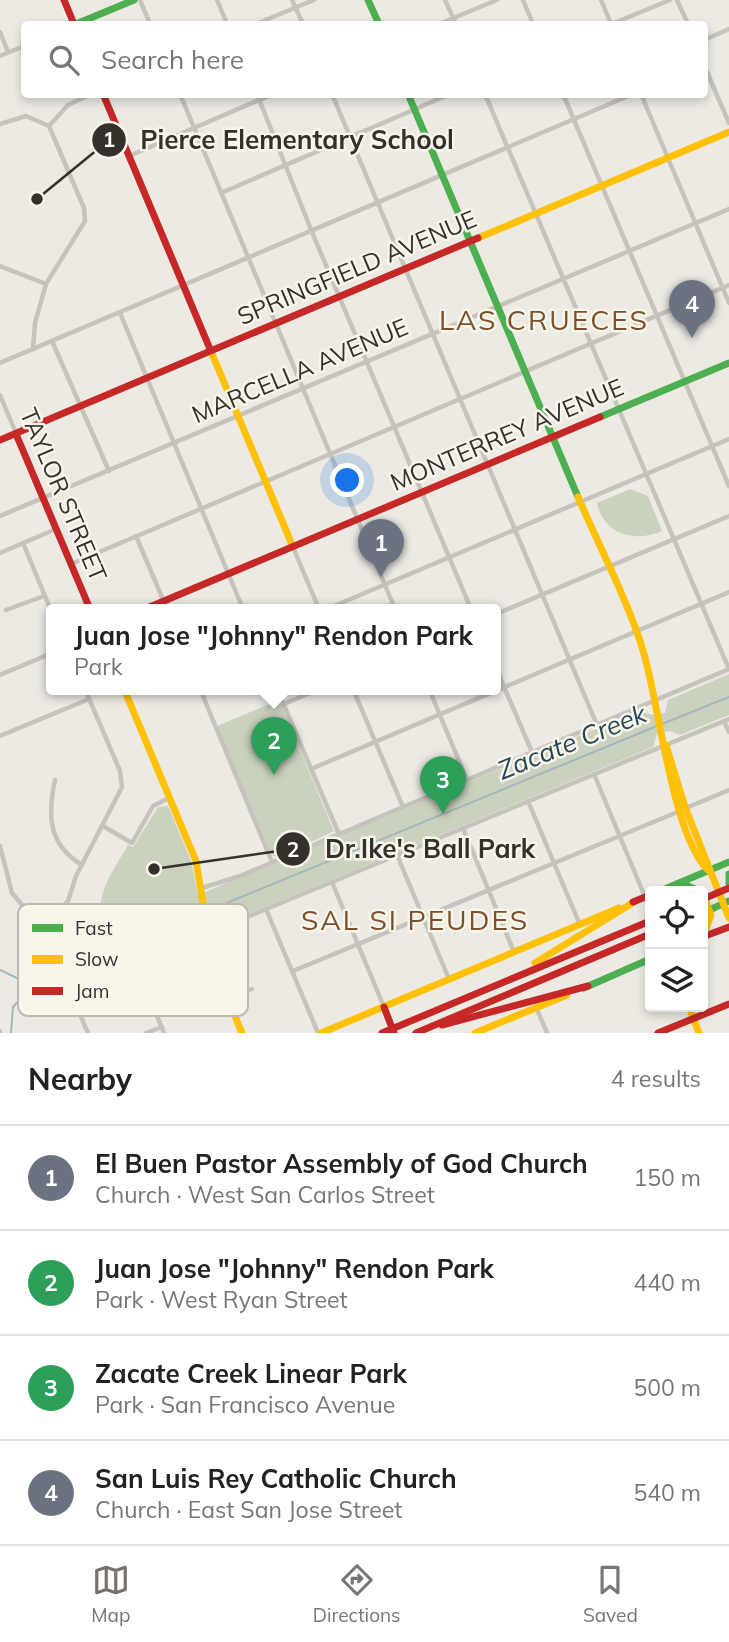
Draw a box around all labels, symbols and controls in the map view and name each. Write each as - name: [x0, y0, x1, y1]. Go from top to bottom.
- search box: [21, 21, 708, 98]
- icon: search: [45, 41, 83, 79]
- text: Search here: [101, 43, 244, 76]
- callout: Pierce Elementary School: [91, 116, 468, 163]
- text: Pierce Elementary School: [140, 123, 454, 156]
- text: 1: [103, 126, 115, 152]
- street label: SPRINGFIELD AVENUE: [233, 203, 481, 331]
- pin: 4: [669, 280, 715, 338]
- district label: LAS CRUECES: [439, 302, 649, 337]
- street label: MARCELLA AVENUE: [187, 311, 412, 429]
- street label: MONTERREY AVENUE: [385, 371, 628, 497]
- street label: TAYLOR STREET: [14, 403, 114, 586]
- your location: [330, 463, 364, 497]
- pin: 1: [358, 519, 404, 577]
- popup: [46, 604, 501, 695]
- text: Juan Jose "Johnny" Rendon Park: [74, 619, 473, 652]
- text: Park: [74, 652, 123, 681]
- water label: Zacate Creek: [492, 696, 652, 786]
- pin: 2: [251, 717, 297, 775]
- pin: 3: [420, 756, 466, 814]
- callout: Dr.Ike's Ball Park: [276, 826, 549, 873]
- text: Dr.Ike's Ball Park: [325, 832, 536, 865]
- text: 2: [287, 836, 299, 862]
- map controls: [645, 886, 708, 1012]
- button: locate: [645, 886, 708, 949]
- district label: SAL SI PEUDES: [301, 902, 529, 937]
- legend: [18, 904, 248, 1016]
- text: Fast: [75, 916, 113, 940]
- text: Slow: [75, 947, 119, 971]
- button: layers: [645, 949, 708, 1012]
- text: Jam: [75, 979, 109, 1003]
- text: Nearby: [28, 1060, 132, 1098]
- text: 4 results: [611, 1064, 701, 1093]
- text: El Buen Pastor Assembly of God Church: [95, 1147, 588, 1180]
- text: 1: [44, 1163, 58, 1192]
- text: 150 m: [633, 1163, 701, 1192]
- text: Church · West San Carlos Street: [95, 1180, 435, 1209]
- text: Juan Jose "Johnny" Rendon Park: [95, 1252, 494, 1285]
- text: 2: [44, 1268, 58, 1297]
- text: 440 m: [633, 1268, 701, 1297]
- text: Park · West Ryan Street: [95, 1285, 348, 1314]
- text: Zacate Creek Linear Park: [95, 1357, 407, 1390]
- text: 3: [44, 1373, 58, 1402]
- text: 500 m: [633, 1373, 701, 1402]
- text: Park · San Francisco Avenue: [95, 1390, 395, 1419]
- text: San Luis Rey Catholic Church: [95, 1462, 457, 1495]
- text: 4: [44, 1478, 58, 1507]
- text: 540 m: [633, 1478, 701, 1507]
- text: Church · East San Jose Street: [95, 1495, 402, 1524]
- tab: Map: [91, 1561, 130, 1627]
- tab: Directions: [313, 1561, 401, 1627]
- tab: Saved: [583, 1561, 638, 1627]

